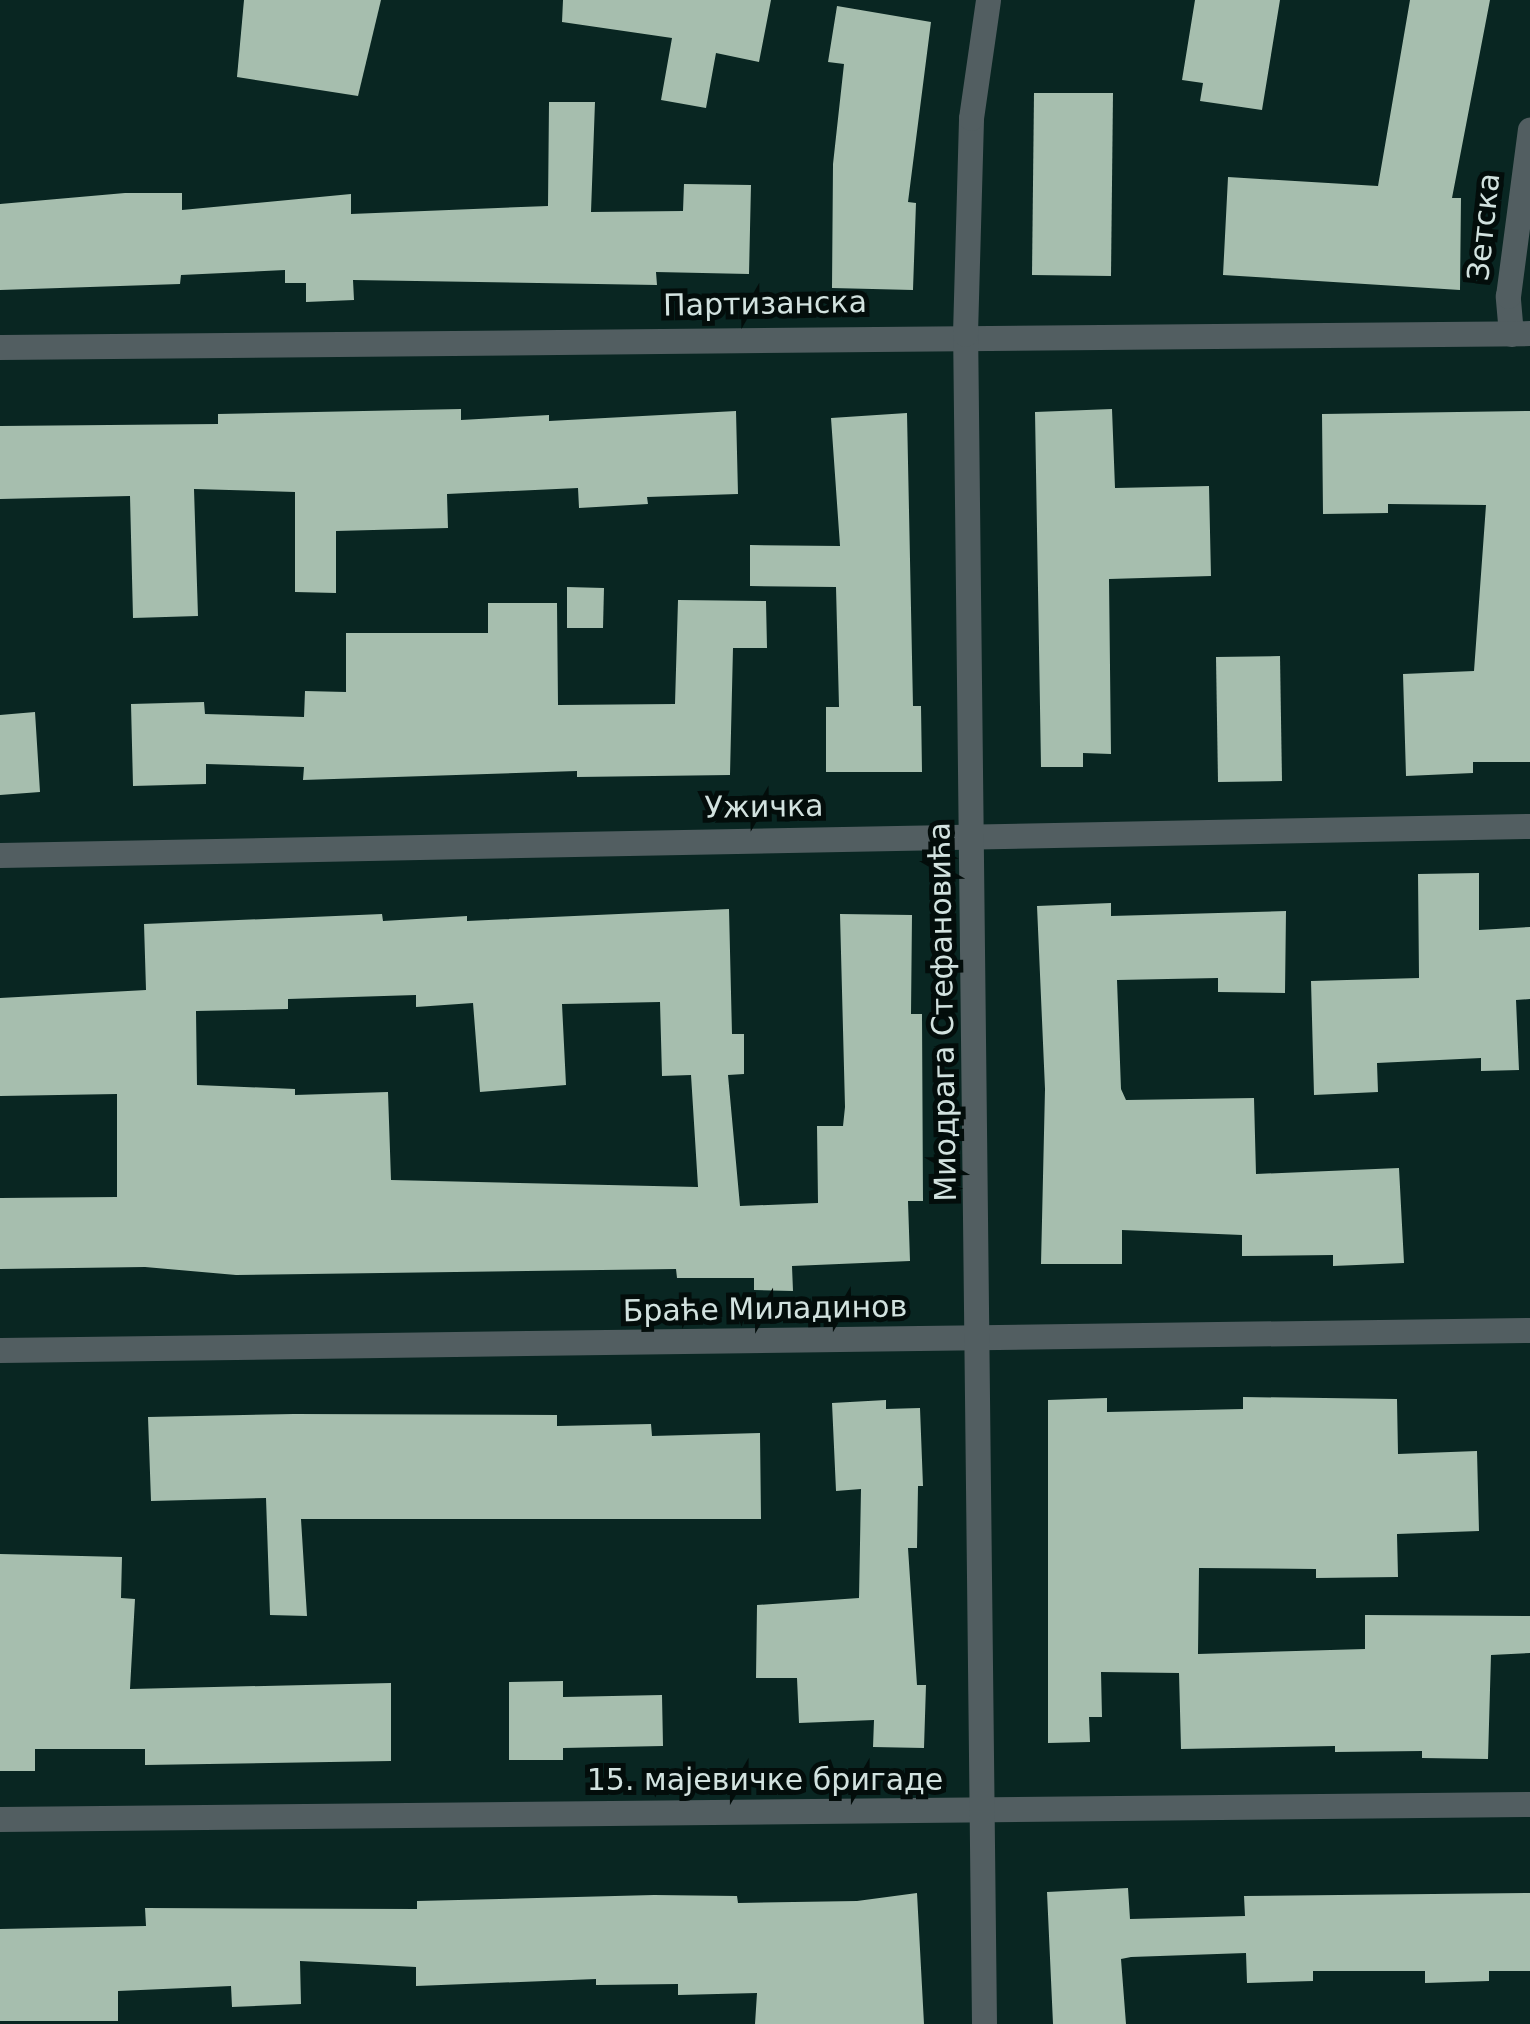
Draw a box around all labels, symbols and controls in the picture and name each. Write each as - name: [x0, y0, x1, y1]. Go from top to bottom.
- street label: Зетска: [1460, 171, 1508, 283]
- street label: Партизанска: [663, 284, 867, 324]
- street label: Ужичка: [704, 788, 824, 826]
- street label: Миодрага Стефановића: [922, 822, 964, 1202]
- street label: Браће Миладинов: [623, 1289, 907, 1329]
- street label: 15. мајевичке бригаде: [587, 1762, 943, 1798]

